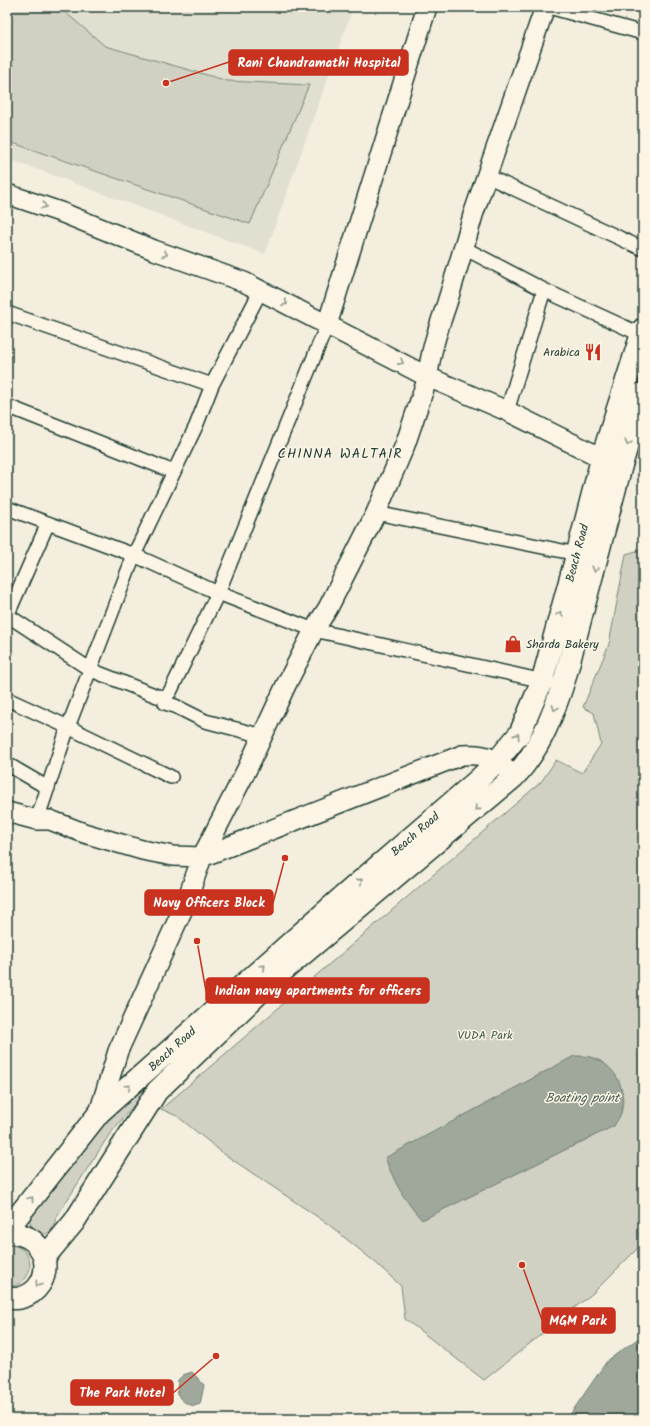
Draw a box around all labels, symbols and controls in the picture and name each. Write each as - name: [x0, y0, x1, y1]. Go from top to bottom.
- callout: Rani Chandramathi Hospital: [229, 50, 408, 75]
- text: Rani Chandramathi Hospital: [237, 53, 401, 74]
- one-way arrow: [40, 202, 47, 210]
- one-way arrow: [161, 249, 168, 257]
- one-way arrow: [281, 298, 288, 306]
- restaurant icon: Arabica: [583, 342, 603, 362]
- place label: Arabica: [543, 343, 580, 362]
- one-way arrow: [396, 358, 404, 365]
- one-way arrow: [624, 440, 633, 447]
- district label: CHINNA WALTAIR: [278, 443, 402, 465]
- street label: Beach Road: [561, 521, 595, 584]
- one-way arrow: [591, 566, 599, 572]
- one-way arrow: [555, 611, 564, 618]
- shop icon: Sharda Bakery: [503, 634, 523, 654]
- place label: Sharda Bakery: [526, 635, 599, 654]
- one-way arrow: [552, 704, 560, 711]
- one-way arrow: [512, 733, 520, 740]
- one-way arrow: [474, 804, 482, 811]
- street label: Beach Road: [387, 807, 445, 861]
- one-way arrow: [355, 879, 363, 886]
- callout: Navy Officers Block: [145, 890, 273, 915]
- text: Navy Officers Block: [153, 893, 265, 914]
- one-way arrow: [258, 965, 266, 972]
- callout: Indian navy apartments for officers: [206, 978, 429, 1003]
- text: Indian navy apartments for officers: [215, 981, 421, 1002]
- street label: Beach Road: [144, 1022, 201, 1076]
- park label: VUDA Park: [457, 1026, 513, 1045]
- one-way arrow: [124, 1085, 131, 1092]
- water label: Boating point: [545, 1088, 621, 1109]
- one-way arrow: [27, 1197, 34, 1204]
- one-way arrow: [35, 1280, 43, 1287]
- callout: MGM Park: [542, 1308, 615, 1333]
- text: MGM Park: [549, 1311, 607, 1332]
- callout: The Park Hotel: [71, 1380, 173, 1405]
- text: The Park Hotel: [79, 1383, 165, 1404]

